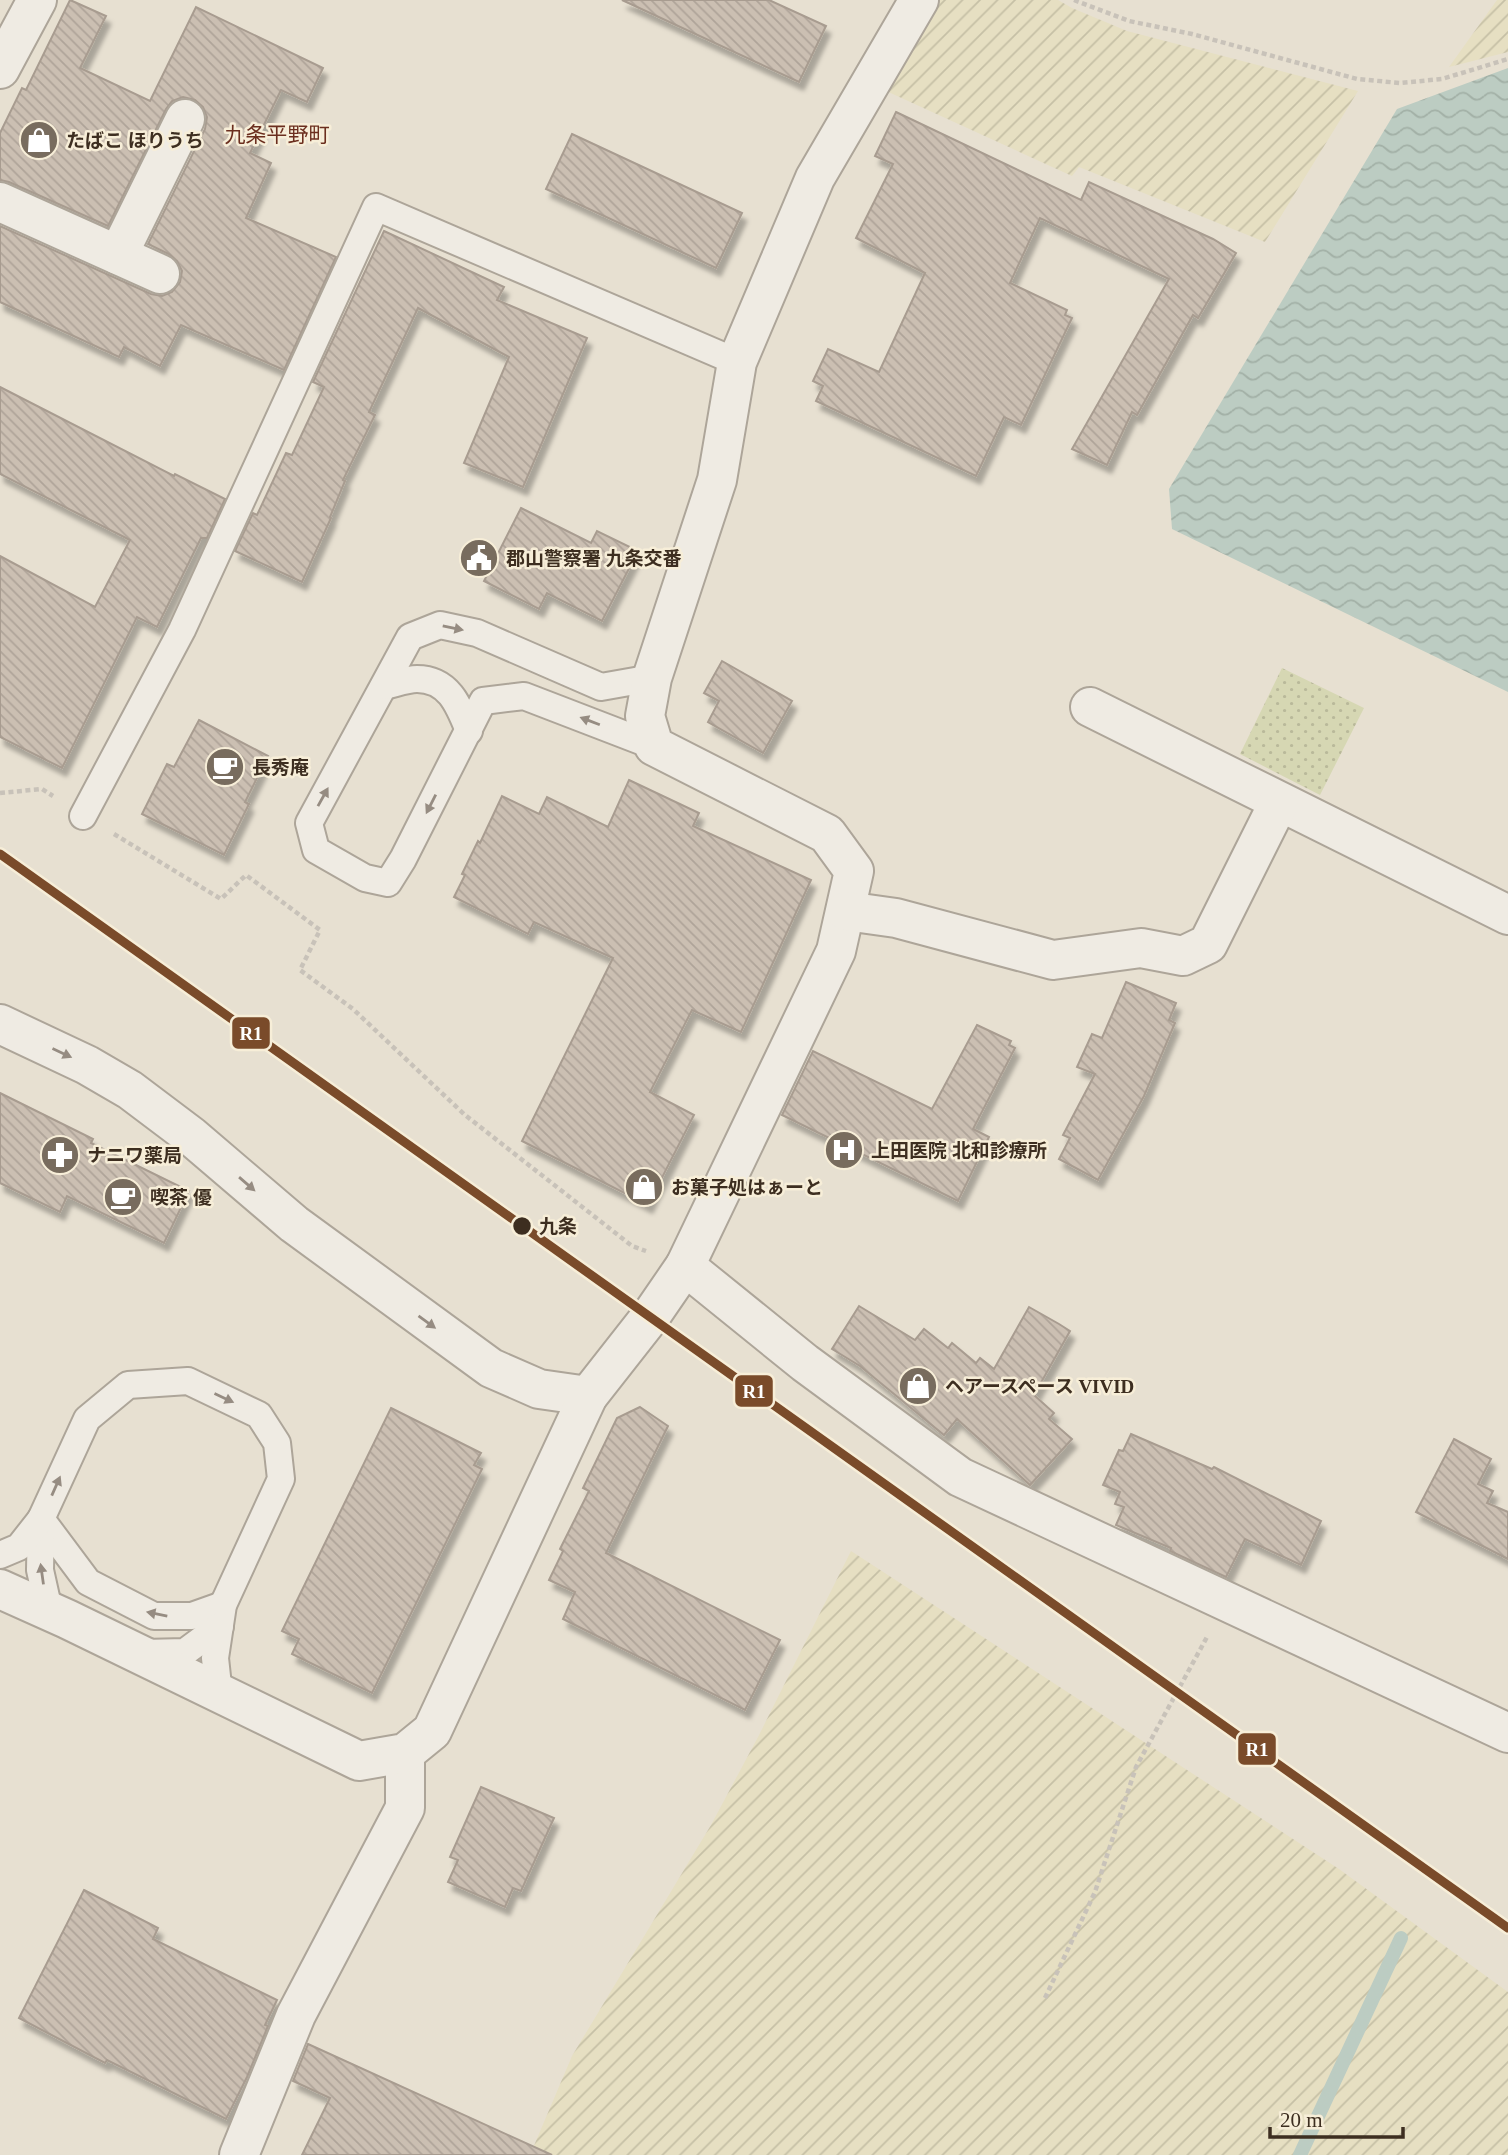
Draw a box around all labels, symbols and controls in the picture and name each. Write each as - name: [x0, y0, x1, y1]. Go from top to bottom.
- shop icon: たばこ ほりうち: [18, 119, 60, 161]
- district label: 九条平野町: [225, 123, 330, 147]
- place label: たばこ ほりうち: [66, 130, 204, 151]
- public building icon: 郡山警察署 九条交番: [458, 537, 500, 579]
- place label: 郡山警察署 九条交番: [506, 548, 682, 569]
- one-way arrow: [442, 622, 464, 633]
- one-way arrow: [579, 716, 600, 727]
- cafe icon: 長秀庵: [204, 746, 246, 788]
- place label: 長秀庵: [252, 757, 309, 778]
- one-way arrow: [317, 787, 329, 806]
- one-way arrow: [425, 794, 437, 814]
- line badge: R1: [231, 1016, 271, 1050]
- text: R1: [239, 1023, 263, 1044]
- one-way arrow: [52, 1047, 72, 1059]
- hospital icon: 上田医院 北和診療所: [823, 1129, 865, 1171]
- pharmacy icon: ナニワ薬局: [39, 1134, 81, 1176]
- place label: 上田医院 北和診療所: [871, 1140, 1047, 1161]
- place label: ナニワ薬局: [87, 1145, 182, 1166]
- shop icon: お菓子処はぁーと: [623, 1166, 665, 1208]
- cafe icon: 喫茶 優: [102, 1176, 144, 1218]
- one-way arrow: [238, 1176, 256, 1192]
- place label: お菓子処はぁーと: [671, 1177, 823, 1198]
- place label: 喫茶 優: [150, 1187, 212, 1208]
- marker: 九条: [511, 1215, 533, 1237]
- place label: 九条: [539, 1216, 577, 1237]
- one-way arrow: [418, 1315, 437, 1329]
- shop icon: ヘアースペース VIVID: [897, 1365, 939, 1407]
- line badge: R1: [734, 1374, 774, 1408]
- place label: ヘアースペース VIVID: [945, 1376, 1134, 1397]
- text: R1: [742, 1381, 766, 1402]
- one-way arrow: [214, 1393, 235, 1404]
- one-way arrow: [51, 1476, 62, 1496]
- one-way arrow: [36, 1563, 47, 1585]
- one-way arrow: [146, 1608, 168, 1619]
- line badge: R1: [1237, 1732, 1277, 1766]
- text: R1: [1245, 1739, 1269, 1760]
- scale bar: [1270, 2096, 1403, 2140]
- text: 20 m: [1280, 2108, 1323, 2132]

